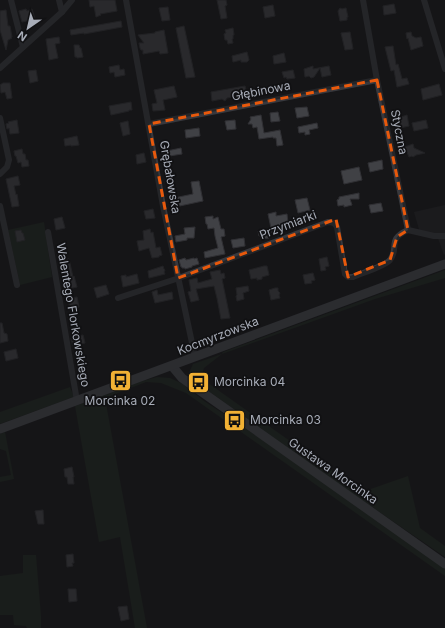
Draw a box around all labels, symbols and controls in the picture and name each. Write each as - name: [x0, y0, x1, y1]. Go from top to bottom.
- north arrow: [8, 8, 48, 48]
- text: N: [15, 28, 30, 44]
- street label: Głębinowa: [230, 77, 292, 104]
- street label: Styczna: [388, 108, 411, 156]
- street label: Grębałowska: [157, 139, 184, 215]
- street label: Przymiarki: [257, 207, 319, 242]
- street label: Walentego Florkowskiego: [53, 242, 94, 388]
- street label: Kocmyrzowska: [175, 313, 261, 358]
- bus stop icon: Morcinka 02: [107, 367, 133, 393]
- bus stop icon: Morcinka 04: [185, 369, 211, 395]
- place label: Morcinka 04: [214, 374, 285, 389]
- place label: Morcinka 02: [85, 393, 155, 408]
- bus stop icon: Morcinka 03: [221, 407, 247, 433]
- place label: Morcinka 03: [250, 412, 321, 427]
- street label: Gustawa Morcinka: [286, 434, 381, 507]

